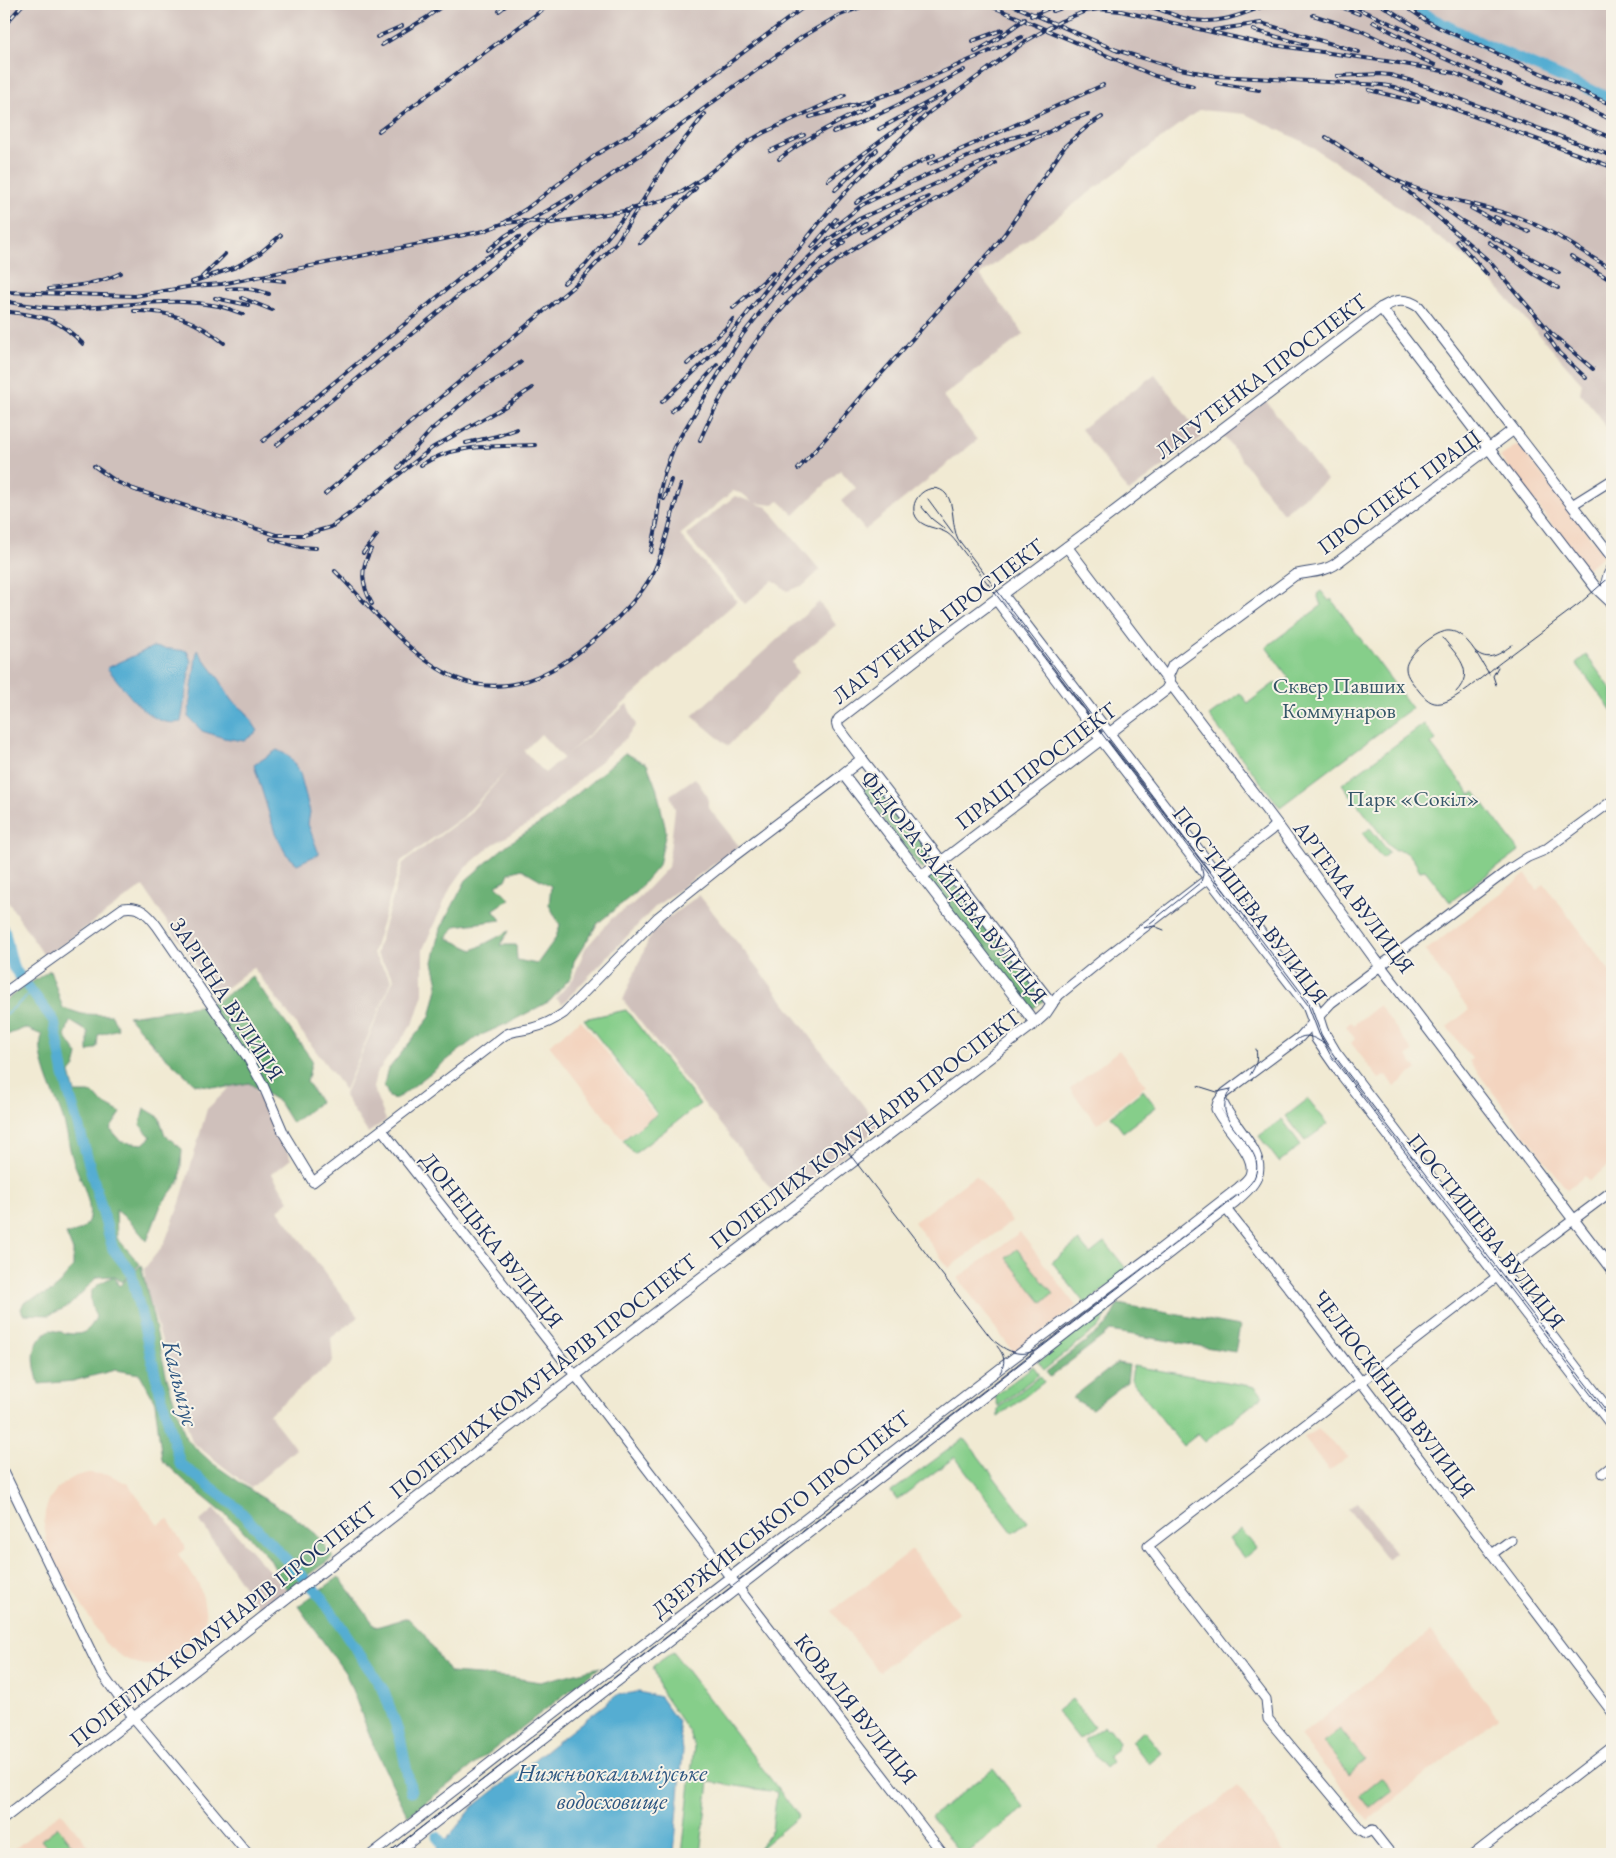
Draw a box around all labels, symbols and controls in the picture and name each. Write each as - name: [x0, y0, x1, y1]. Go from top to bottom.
- street label: ЛАГУТЕНКА ПРОСПЕКТ: [1149, 287, 1373, 465]
- street label: ПРОСПЕКТ ПРАЦІ: [1311, 423, 1487, 561]
- street label: ЛАГУТЕНКА ПРОСПЕКТ: [826, 532, 1050, 710]
- park label: Сквер Павших Коммунаров: [1273, 671, 1406, 725]
- street label: ПРАЦІ ПРОСПЕКТ: [949, 696, 1123, 836]
- street label: ФЕДОРА ЗАЙЦЕВА ВУЛИЦЯ: [854, 765, 1054, 1009]
- park label: Парк «Сокіл»: [1347, 784, 1479, 813]
- street label: ПОСТИШЕВА ВУЛИЦЯ: [1166, 800, 1334, 1010]
- street label: АРТЕМА ВУЛИЦЯ: [1286, 814, 1421, 979]
- street label: ЗАРІЧНА ВУЛИЦЯ: [163, 912, 291, 1086]
- street label: ПОЛЕГЛИХ КОМУНАРІВ ПРОСПЕКТ: [704, 1002, 1027, 1256]
- street label: ПОСТИШЕВА ВУЛИЦЯ: [1400, 1127, 1572, 1335]
- street label: ДОНЕЦЬКА ВУЛИЦЯ: [414, 1146, 570, 1334]
- street label: ПОЛЕГЛИХ КОМУНАРІВ ПРОСПЕКТ: [383, 1247, 703, 1505]
- street label: ЧЕЛЮСКІНЦІВ ВУЛИЦЯ: [1306, 1284, 1482, 1504]
- water label: Кальміус: [155, 1335, 207, 1430]
- street label: ДЗЕРЖИНСЬКОГО ПРОСПЕКТ: [646, 1404, 917, 1624]
- street label: ПОЛЕГЛИХ КОМУНАРІВ ПРОСПЕКТ: [63, 1495, 383, 1753]
- street label: КОВАЛЯ ВУЛИЦЯ: [788, 1628, 924, 1790]
- water label: Нижньокальміуське водосховище: [516, 1757, 708, 1816]

